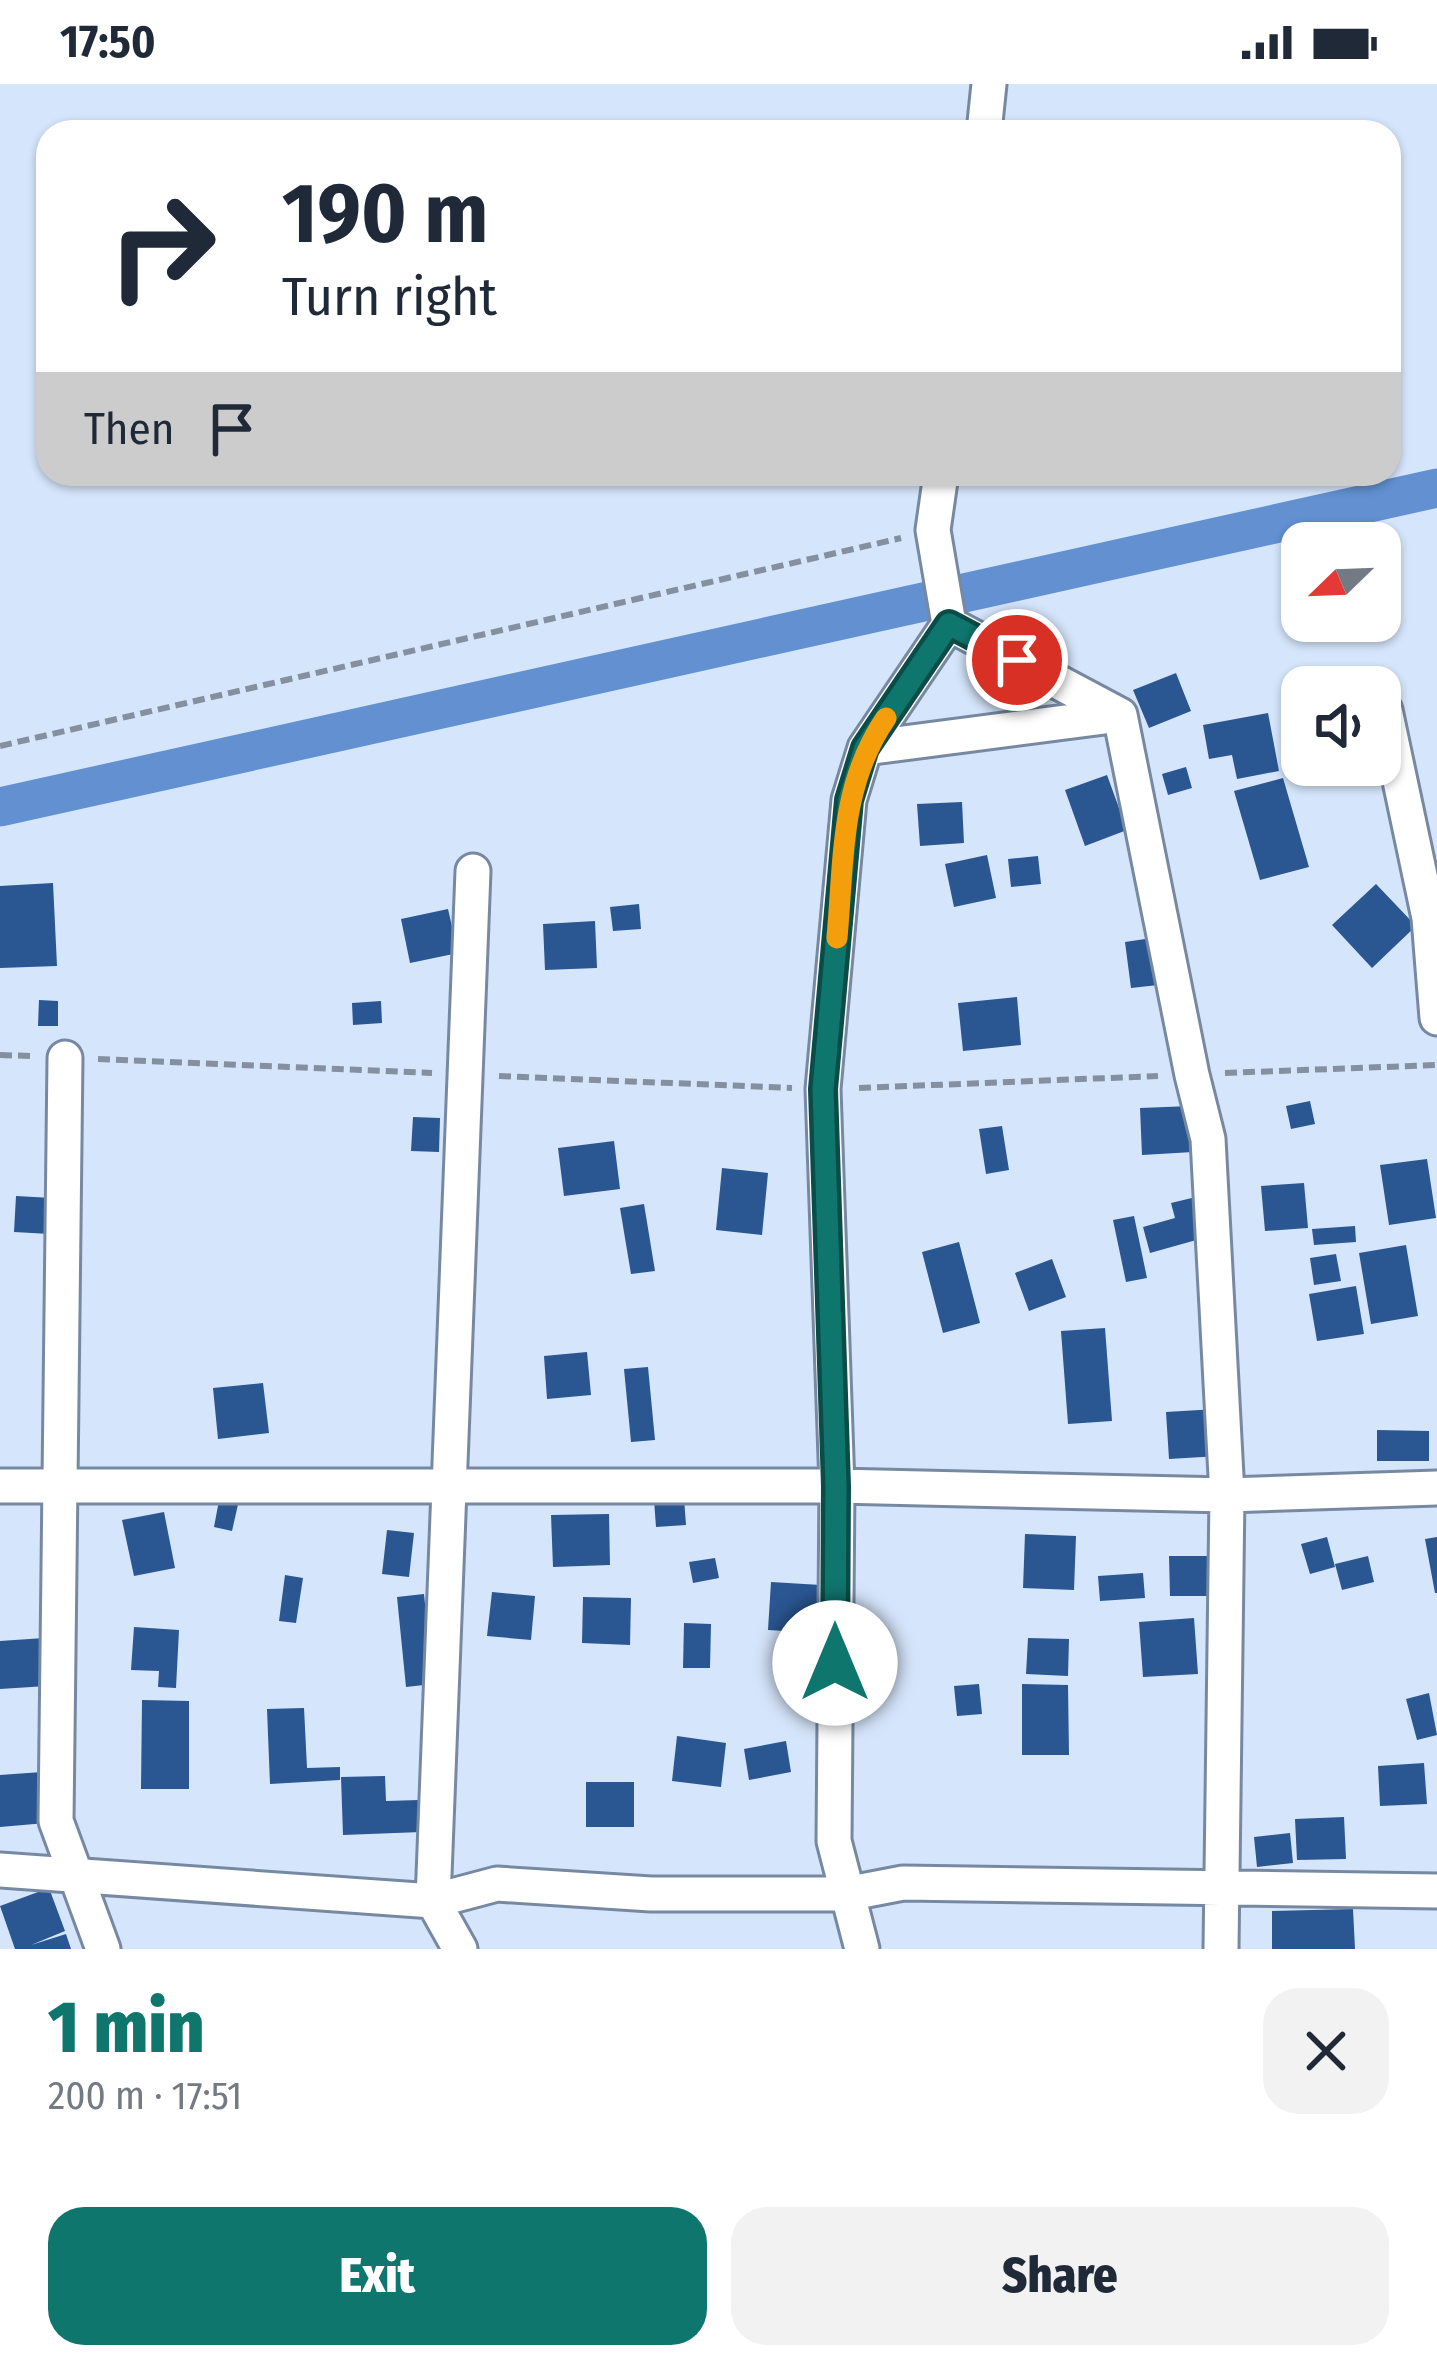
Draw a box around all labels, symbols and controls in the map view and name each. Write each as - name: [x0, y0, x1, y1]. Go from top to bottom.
- text: 17:50: [60, 15, 156, 69]
- text: 190 m: [282, 163, 488, 264]
- icon: right: [84, 168, 240, 324]
- text: Turn right: [282, 265, 497, 329]
- icon: arrive: [199, 396, 265, 462]
- text: Then: [84, 402, 175, 456]
- north arrow: [1281, 522, 1401, 642]
- map controls: [1281, 522, 1401, 786]
- pin: [966, 609, 1068, 711]
- icon: arrive: [984, 627, 1050, 693]
- button: sound: [1281, 666, 1401, 786]
- position arrow: [772, 1600, 898, 1726]
- text: 1 min: [48, 1985, 205, 2071]
- button: close: [1263, 1988, 1389, 2114]
- text: 200 m · 17:51: [48, 2073, 242, 2119]
- button: Exit: [48, 2207, 707, 2345]
- button: Share: [731, 2207, 1389, 2345]

